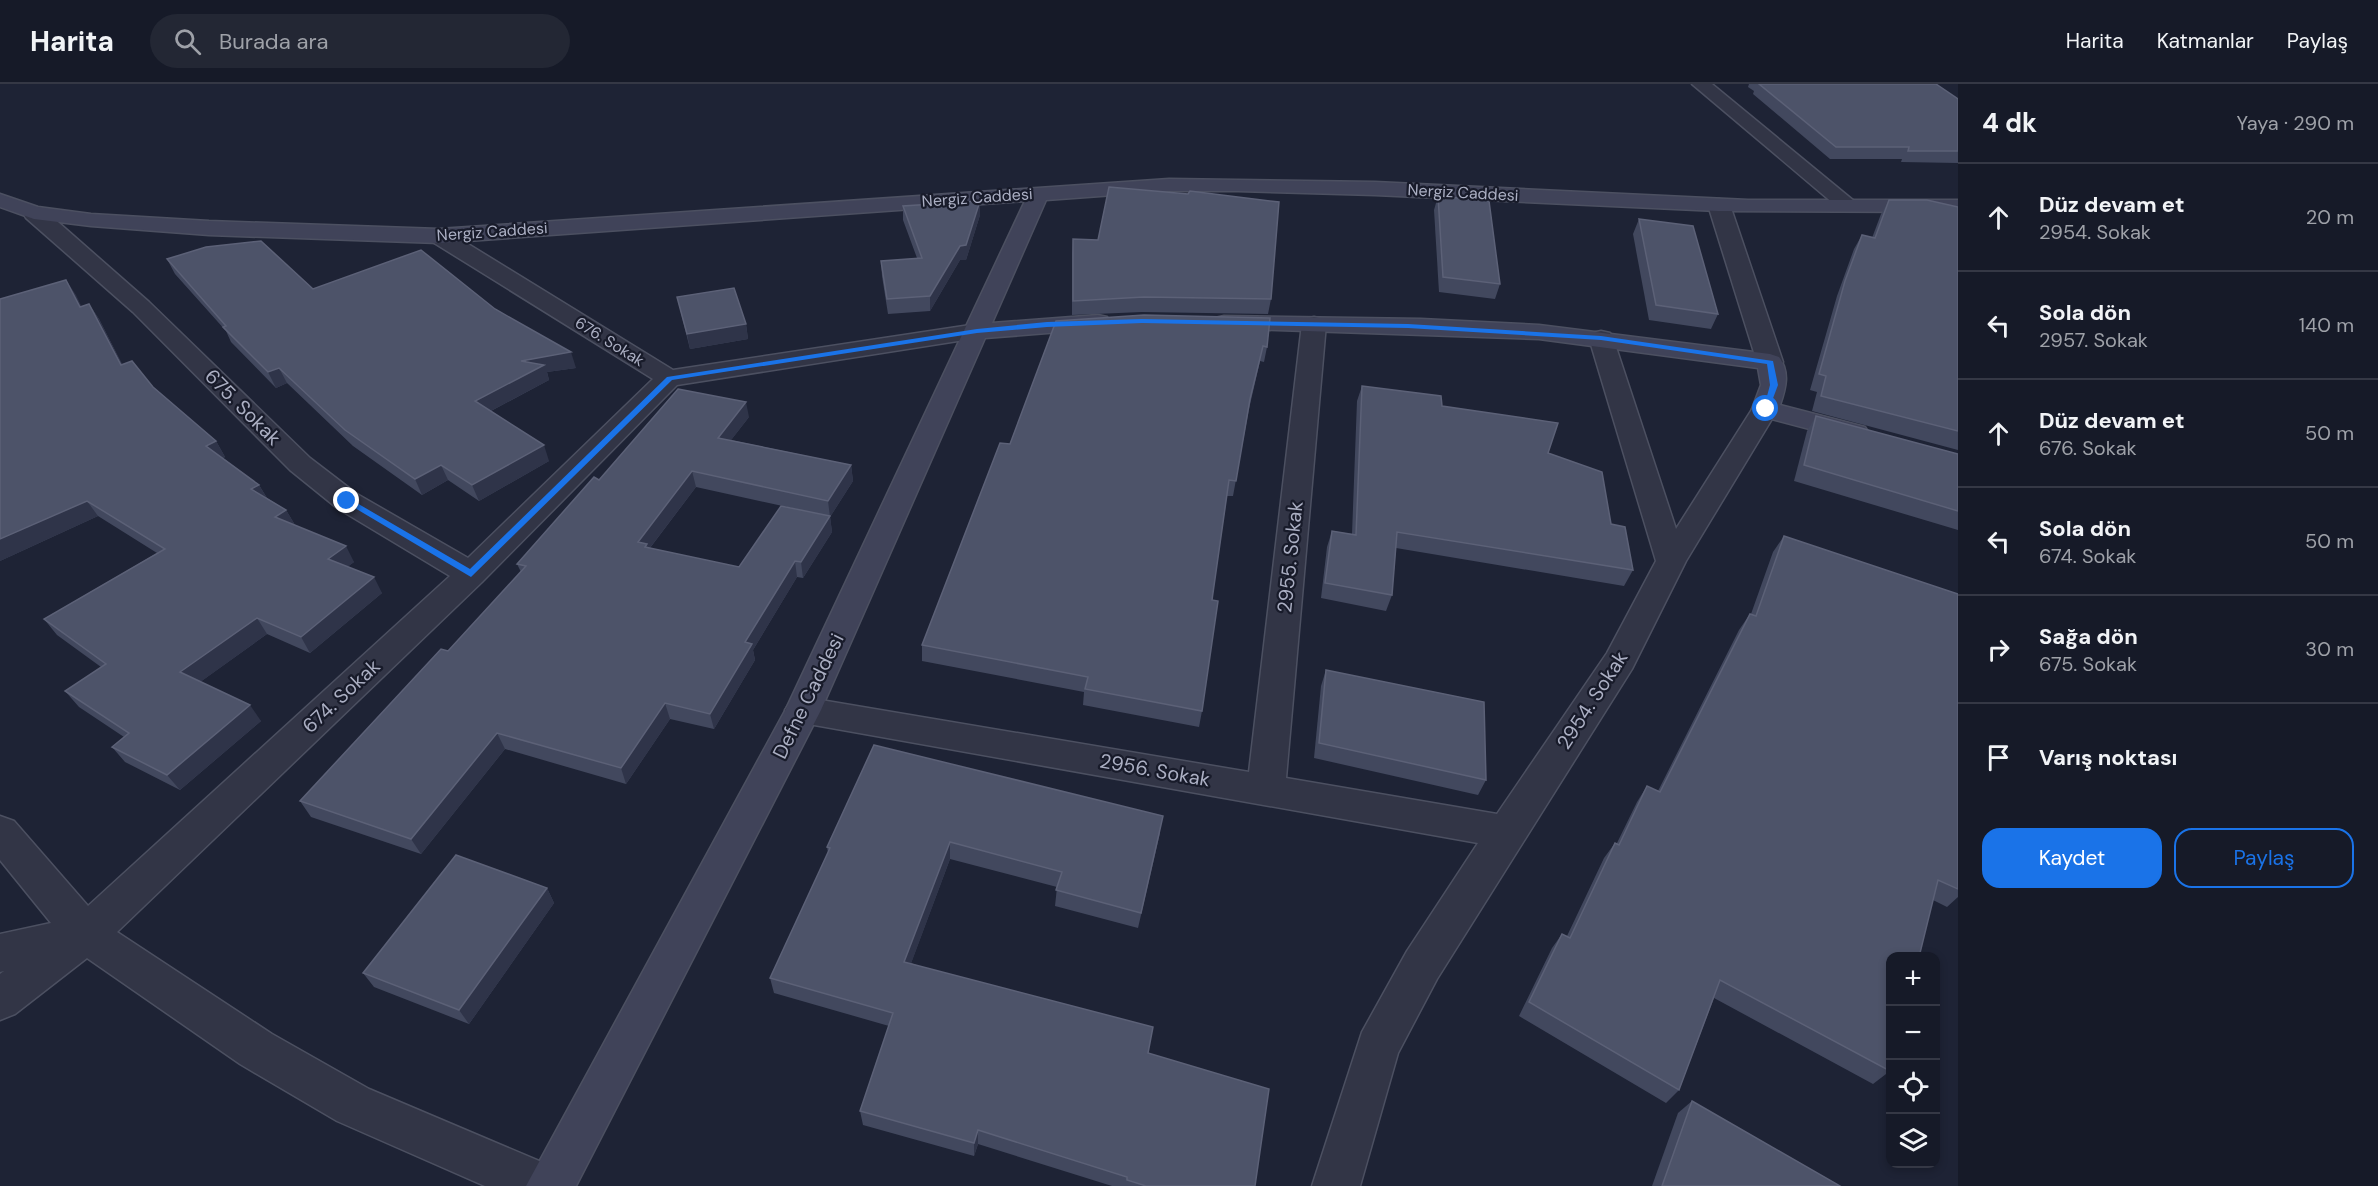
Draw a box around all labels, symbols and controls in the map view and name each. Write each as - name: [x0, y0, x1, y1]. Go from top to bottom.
- search box: [150, 14, 570, 68]
- text: Harita: [30, 23, 114, 60]
- icon: search: [171, 25, 204, 58]
- text: Burada ara: [219, 27, 329, 56]
- text: Harita: [2066, 27, 2124, 55]
- text: Katmanlar: [2157, 27, 2254, 55]
- text: Paylaş: [2287, 27, 2348, 55]
- text: 4 dk: [1982, 106, 2037, 140]
- text: Yaya · 290 m: [2237, 110, 2354, 136]
- street label: Nergiz Caddesi: [1407, 179, 1519, 206]
- street label: Nergiz Caddesi: [921, 183, 1033, 212]
- text: Düz devam et: [2039, 190, 2184, 219]
- icon: ahead: [1982, 201, 2015, 234]
- text: 20 m: [2306, 204, 2354, 230]
- street label: Nergiz Caddesi: [436, 217, 548, 246]
- text: 2954. Sokak: [2039, 219, 2151, 245]
- text: Sola dön: [2039, 298, 2131, 327]
- icon: left: [1982, 309, 2015, 342]
- street label: 676. Sokak: [571, 312, 648, 371]
- text: 140 m: [2299, 312, 2354, 338]
- text: 2957. Sokak: [2039, 327, 2148, 353]
- street label: 675. Sokak: [199, 363, 287, 451]
- route start: [1752, 395, 1778, 421]
- text: Düz devam et: [2039, 406, 2184, 435]
- icon: ahead: [1982, 417, 2015, 450]
- text: 50 m: [2305, 420, 2354, 446]
- text: 676. Sokak: [2039, 435, 2137, 461]
- route end: [333, 487, 359, 513]
- street label: 2955. Sokak: [1271, 500, 1309, 614]
- text: Sola dön: [2039, 514, 2131, 543]
- icon: left: [1982, 525, 2015, 558]
- text: 50 m: [2305, 528, 2354, 554]
- text: 674. Sokak: [2039, 543, 2136, 569]
- text: Sağa dön: [2039, 622, 2138, 651]
- street label: Defne Caddesi: [766, 629, 850, 763]
- icon: right: [1982, 633, 2015, 666]
- text: 30 m: [2305, 636, 2354, 662]
- street label: 2954. Sokak: [1551, 646, 1633, 754]
- text: 675. Sokak: [2039, 651, 2137, 677]
- street label: 674. Sokak: [297, 653, 385, 739]
- icon: arrive: [1982, 741, 2015, 774]
- text: Varış noktası: [2039, 743, 2177, 772]
- street label: 2956. Sokak: [1098, 748, 1212, 792]
- button: Kaydet: [1982, 828, 2162, 888]
- button: Paylaş: [2174, 828, 2354, 888]
- map controls: [1886, 952, 1940, 1168]
- button: +: [1886, 952, 1940, 1006]
- button: −: [1886, 1006, 1940, 1060]
- button: locate: [1886, 1060, 1940, 1114]
- button: layers: [1886, 1114, 1940, 1168]

